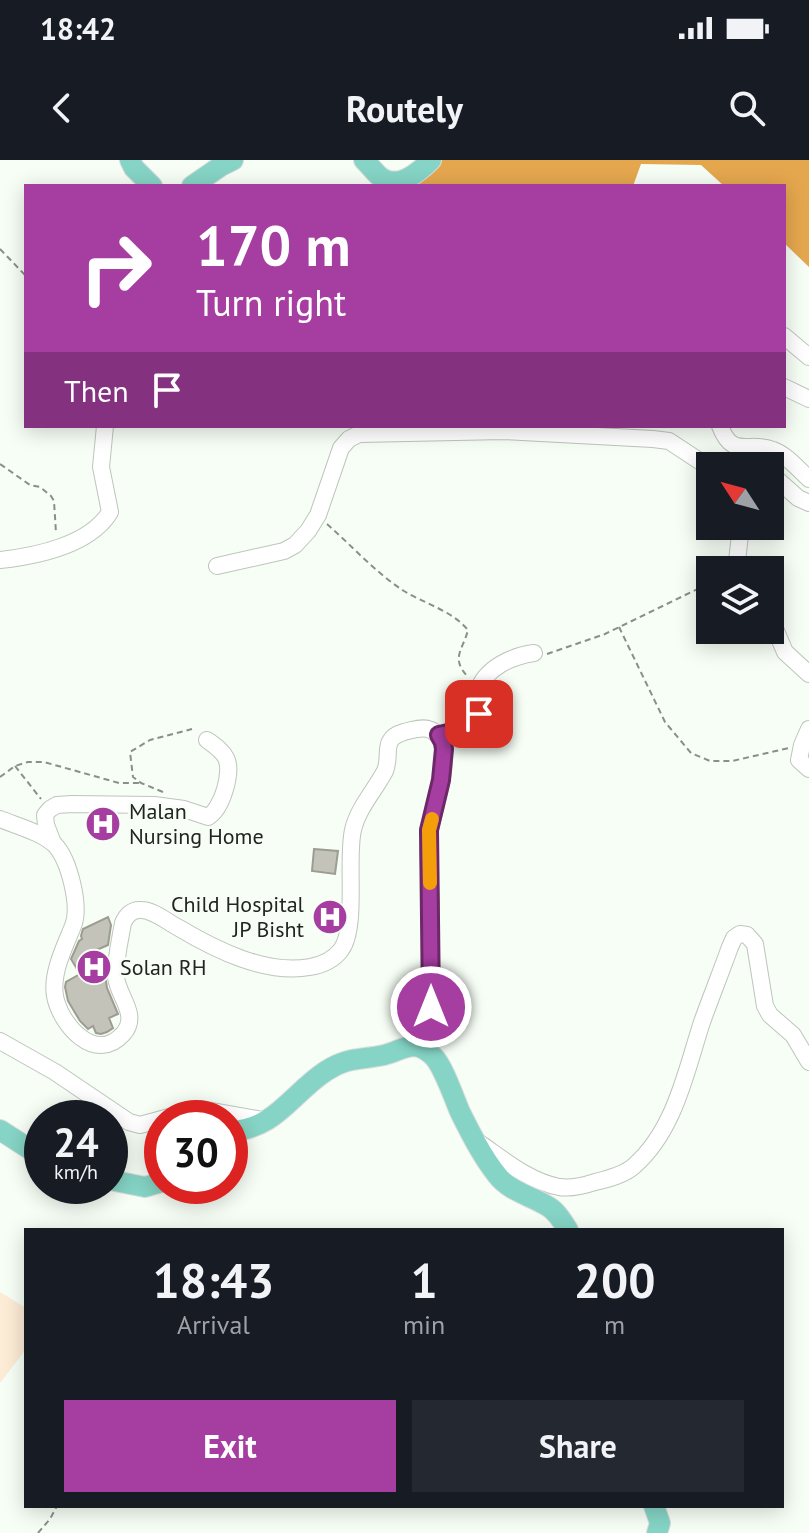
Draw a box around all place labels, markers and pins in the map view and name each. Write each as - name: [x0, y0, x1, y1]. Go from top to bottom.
- pin: [445, 680, 513, 748]
- place label: Malan Nursing Home: [129, 797, 264, 850]
- hospital icon: Malan Nursing Home: [84, 805, 122, 843]
- place label: Child Hospital JP Bisht: [171, 890, 305, 943]
- hospital icon: Child Hospital JP Bisht: [311, 898, 349, 936]
- hospital icon: Solan RH: [75, 948, 113, 986]
- place label: Solan RH: [120, 953, 207, 981]

